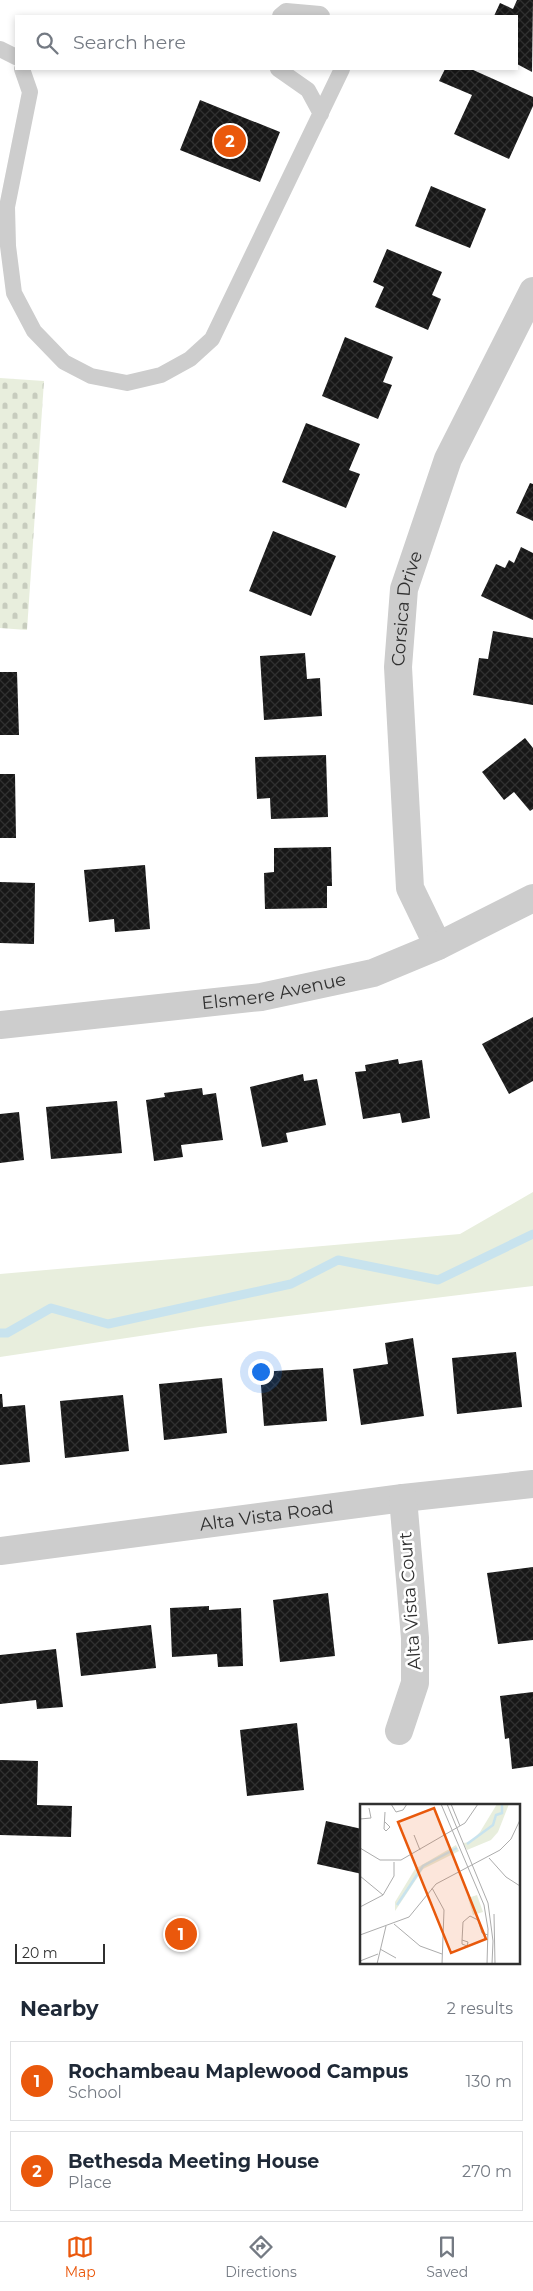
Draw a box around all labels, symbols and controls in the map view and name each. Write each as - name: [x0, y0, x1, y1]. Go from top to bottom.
- search box: [15, 15, 518, 70]
- icon: search: [33, 29, 61, 57]
- text: Search here: [73, 31, 186, 54]
- pin: 2: [214, 122, 246, 160]
- street label: Corsica Drive: [387, 548, 427, 667]
- street label: Elsmere Avenue: [201, 968, 348, 1014]
- your location: [248, 1359, 274, 1385]
- street label: Alta Vista Road: [198, 1496, 335, 1536]
- street label: Alta Vista Court: [394, 1531, 426, 1671]
- inset map: [360, 1804, 520, 1964]
- pin: 1: [165, 1915, 197, 1953]
- scale bar: [15, 1941, 105, 1964]
- text: 20 m: [22, 1944, 58, 1962]
- text: Nearby: [20, 1996, 99, 2021]
- text: 2 results: [447, 1999, 513, 2018]
- text: Rochambeau Maplewood Campus: [68, 2060, 408, 2083]
- text: 1: [34, 2072, 40, 2091]
- text: 130 m: [465, 2072, 512, 2091]
- text: School: [68, 2083, 122, 2102]
- text: Bethesda Meeting House: [68, 2150, 319, 2173]
- text: 2: [32, 2162, 42, 2181]
- text: 270 m: [462, 2162, 512, 2181]
- text: Place: [68, 2173, 112, 2192]
- tab: Map: [65, 2233, 96, 2281]
- tab: Directions: [225, 2233, 297, 2281]
- tab: Saved: [426, 2233, 468, 2281]

